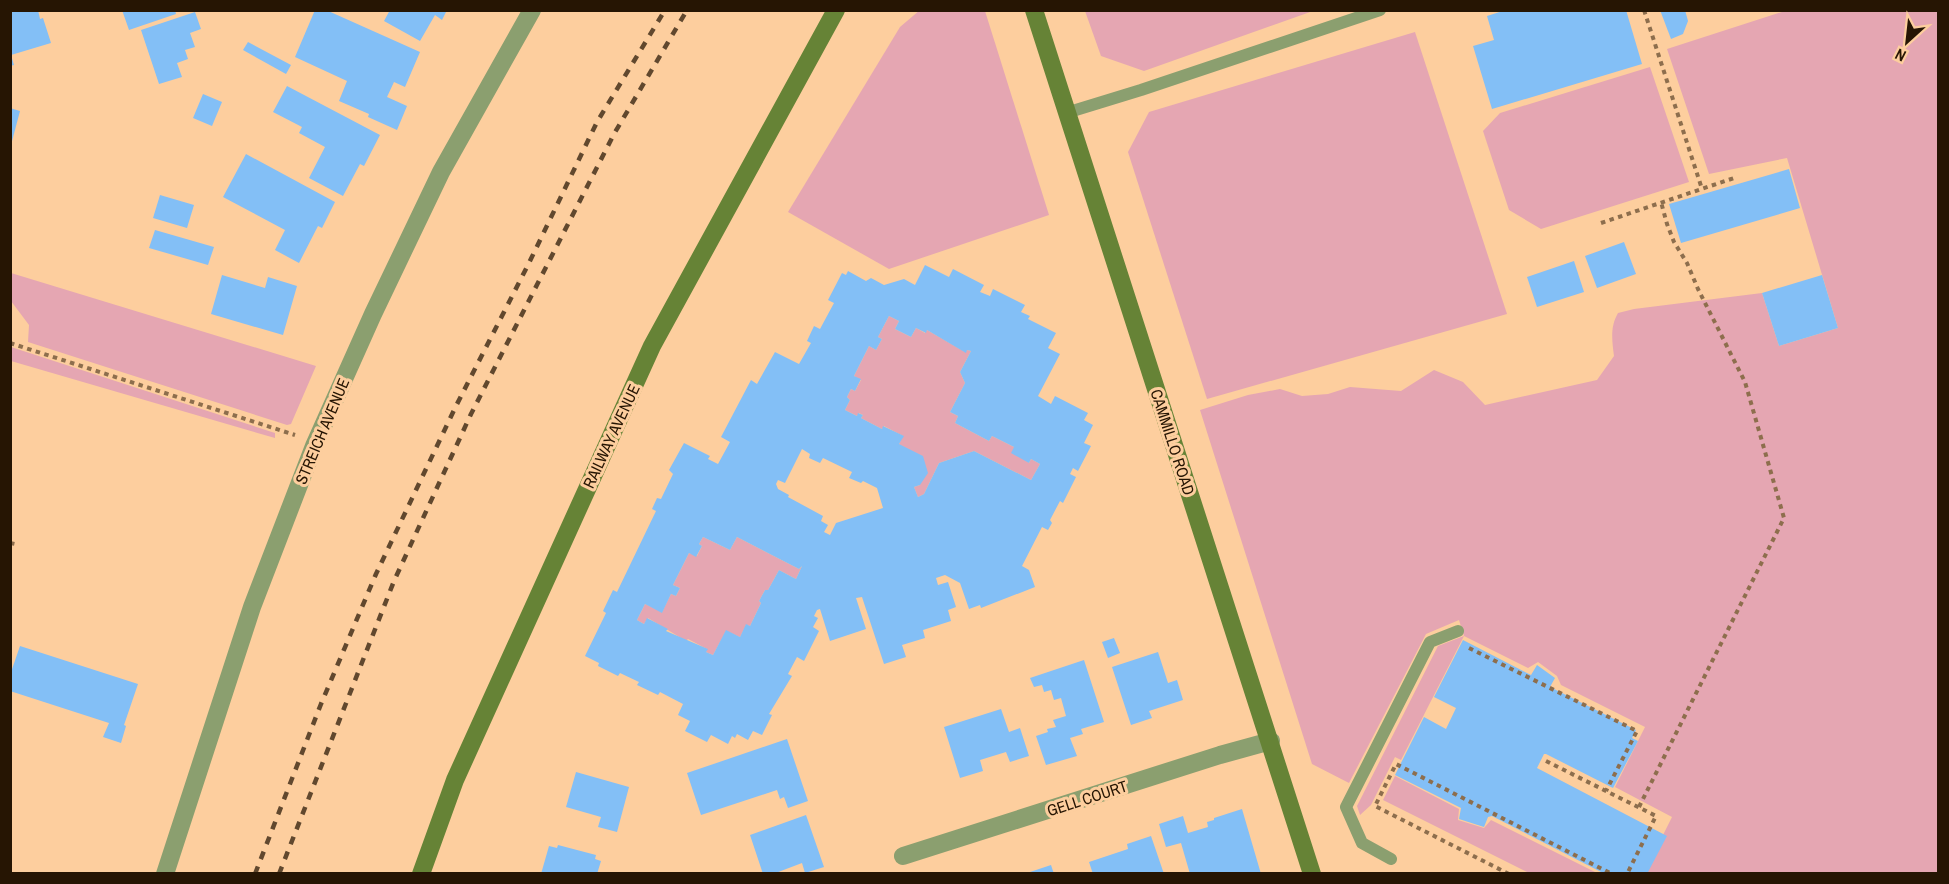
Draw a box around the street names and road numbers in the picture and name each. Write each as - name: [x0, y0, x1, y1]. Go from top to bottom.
- street label: STREICH AVENUE: [290, 374, 354, 488]
- street label: RAILWAY AVENUE: [577, 380, 645, 492]
- street label: CAMMILLO ROAD: [1146, 386, 1200, 498]
- street label: GELL COURT: [1044, 775, 1130, 821]

